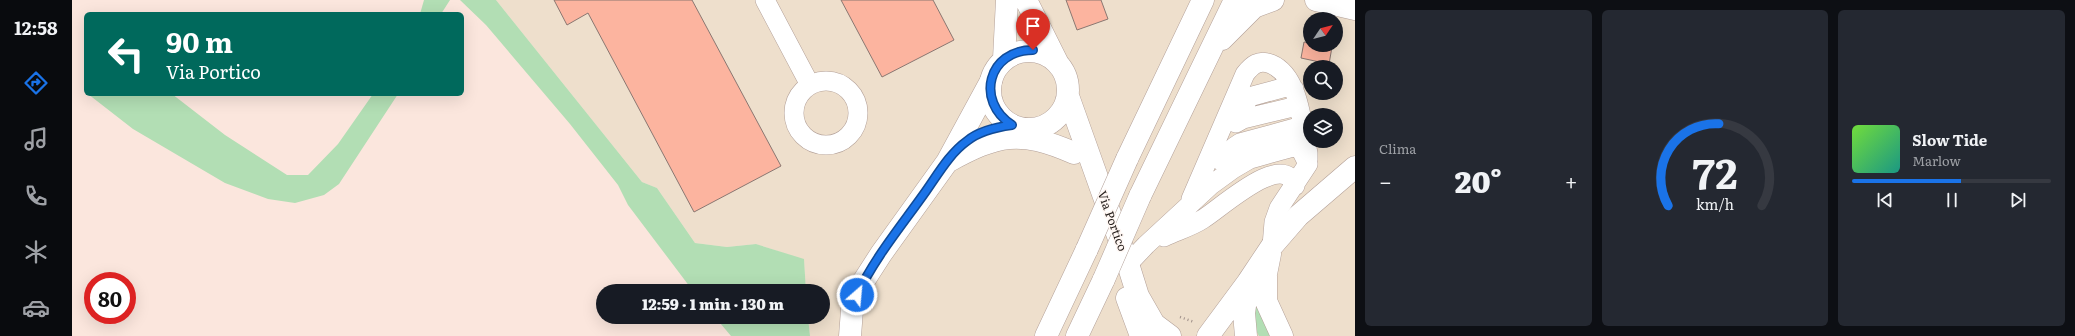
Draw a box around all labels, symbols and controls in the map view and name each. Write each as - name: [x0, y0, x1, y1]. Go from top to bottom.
- pin: [1016, 9, 1050, 50]
- north arrow: [1303, 12, 1343, 52]
- map controls: [1303, 12, 1343, 148]
- text: 12:58: [14, 14, 58, 41]
- icon: arrive: [1022, 15, 1044, 37]
- text: 90 m: [166, 20, 233, 62]
- icon: left: [100, 28, 152, 80]
- text: Via Portico: [166, 58, 261, 85]
- button: search: [1303, 60, 1343, 100]
- icon: directions: [22, 69, 50, 97]
- button: layers: [1303, 108, 1343, 148]
- icon: music: [22, 125, 50, 153]
- text: Slow Tide: [1912, 128, 1987, 151]
- text: Clima: [1379, 139, 1416, 158]
- text: 72: [1692, 140, 1738, 202]
- text: Marlow: [1912, 151, 1961, 170]
- text: 20°: [1455, 158, 1502, 202]
- text: −: [1379, 164, 1392, 197]
- text: +: [1565, 164, 1578, 197]
- icon: phone: [22, 182, 50, 210]
- street label: Via Portico: [1094, 188, 1132, 253]
- icon: previous: [1874, 189, 1896, 211]
- icon: pause: [1941, 189, 1963, 211]
- icon: next: [2007, 189, 2029, 211]
- text: km/h: [1696, 193, 1735, 214]
- icon: climate: [22, 238, 50, 266]
- speed limit sign: 80: [84, 272, 136, 324]
- position arrow: [836, 274, 878, 316]
- text: 12:59 · 1 min · 130 m: [642, 292, 784, 315]
- icon: car: [22, 294, 50, 322]

